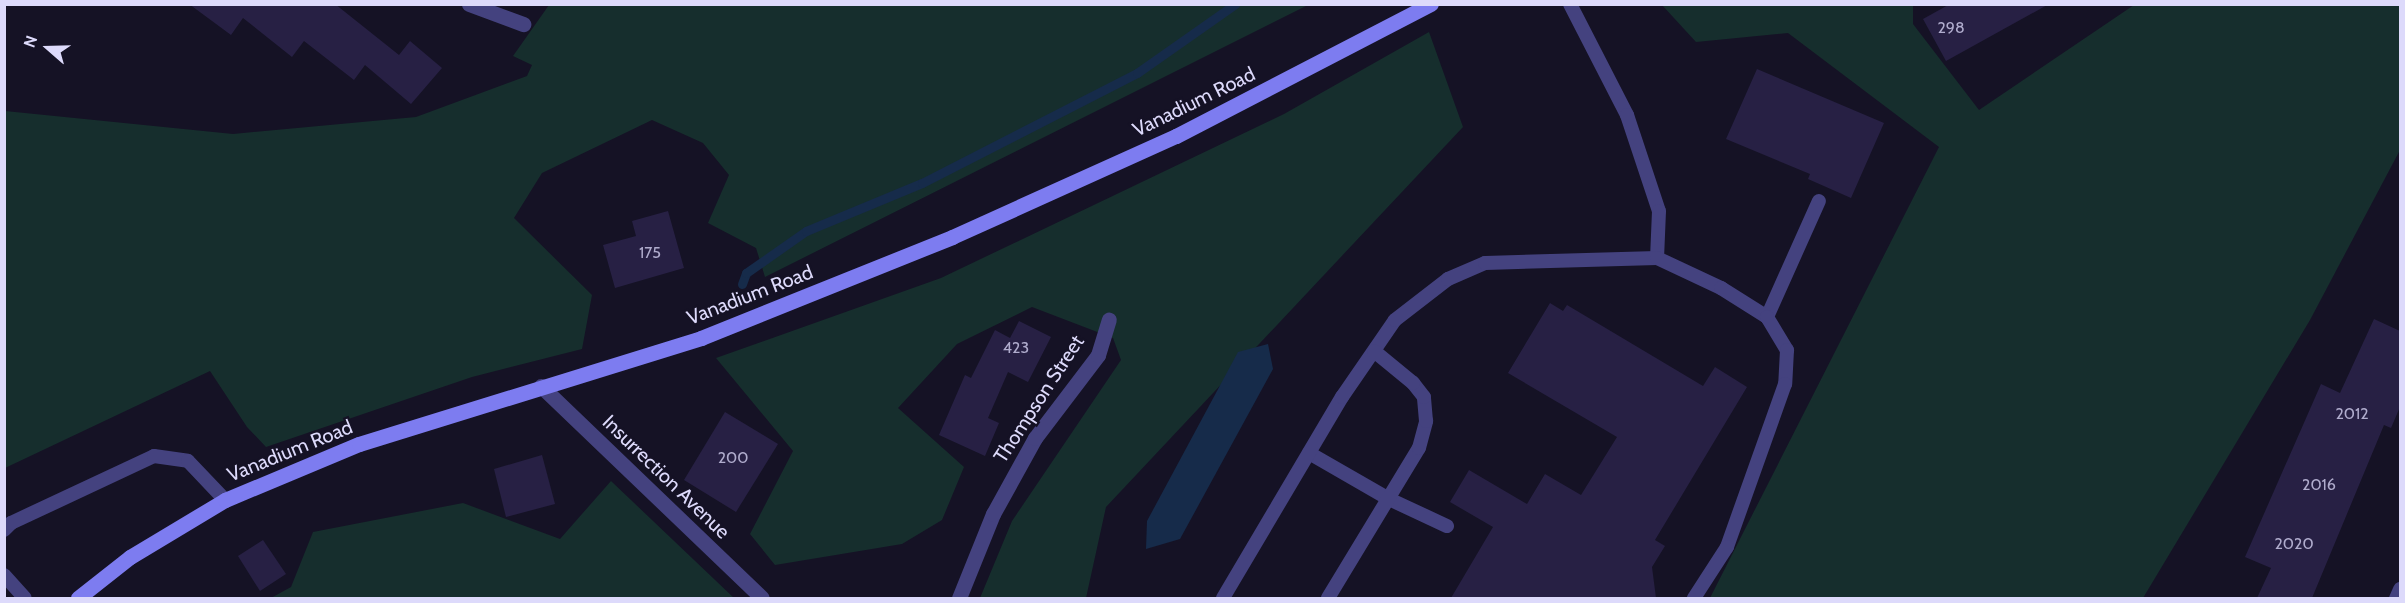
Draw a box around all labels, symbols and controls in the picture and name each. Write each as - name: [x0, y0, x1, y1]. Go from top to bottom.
- north arrow: [18, 18, 78, 78]
- house number: 298: [1937, 18, 1965, 38]
- text: N: [20, 33, 41, 50]
- street label: Vanadium Road: [1129, 62, 1259, 142]
- house number: 175: [639, 243, 661, 263]
- street label: Vanadium Road: [684, 260, 816, 330]
- street label: Thompson Street: [989, 331, 1089, 467]
- house number: 423: [1003, 338, 1029, 358]
- house number: 2012: [2335, 404, 2369, 424]
- street label: Insurrection Avenue: [597, 410, 735, 544]
- street label: Vanadium Road: [224, 415, 356, 487]
- house number: 200: [718, 448, 748, 468]
- house number: 2016: [2302, 475, 2336, 495]
- house number: 2020: [2274, 534, 2314, 554]

